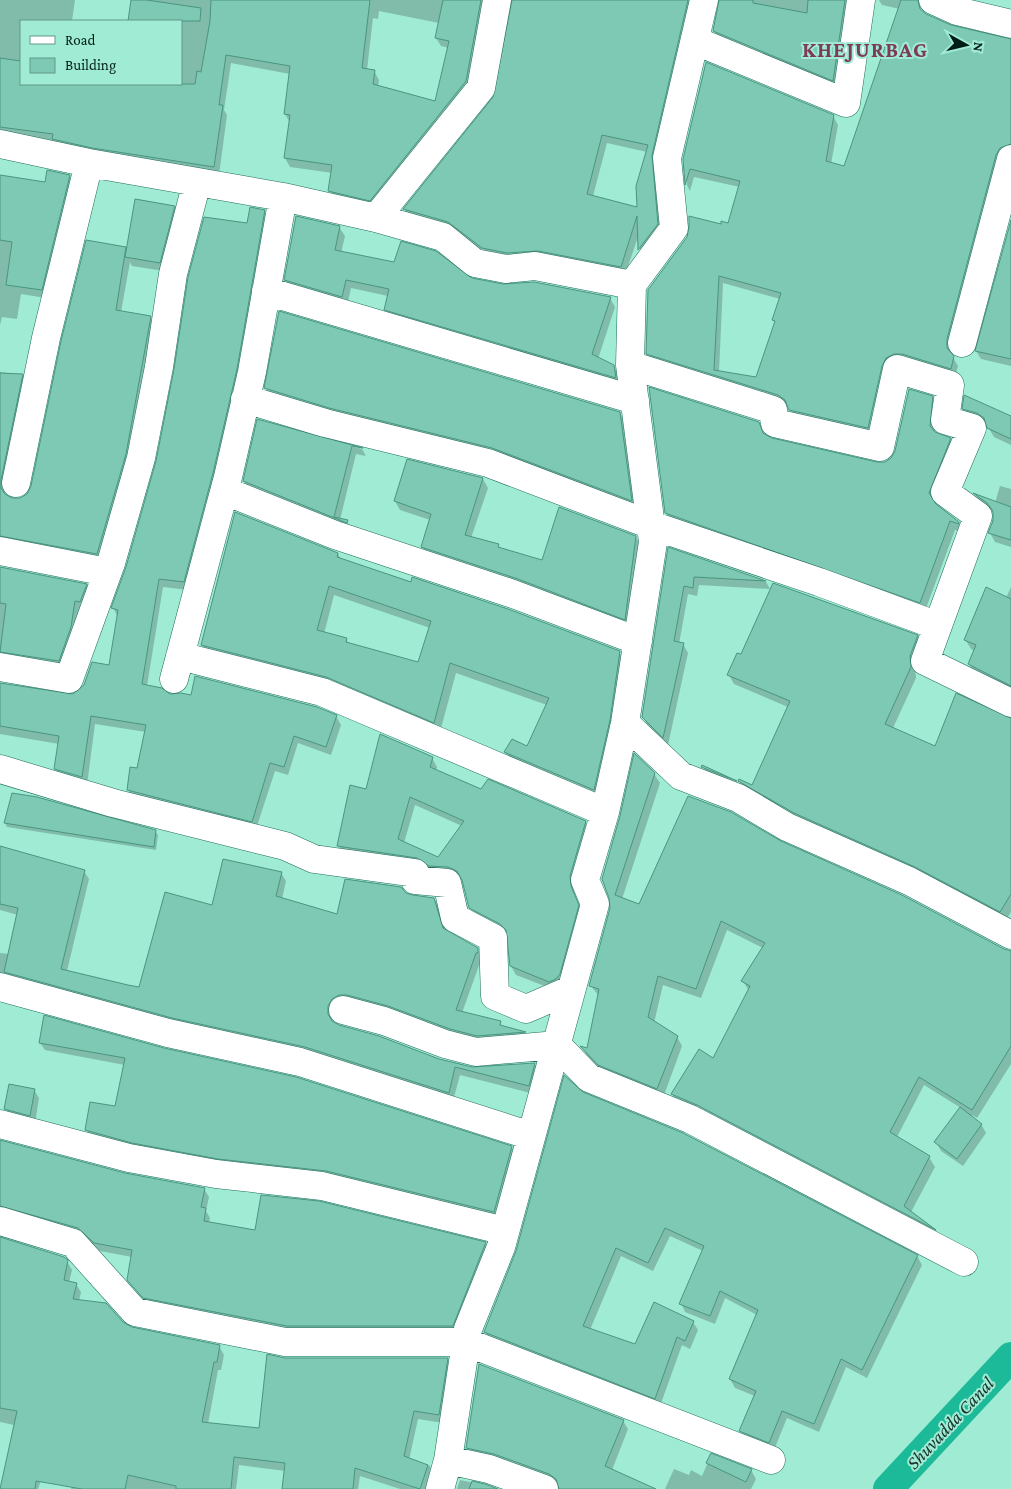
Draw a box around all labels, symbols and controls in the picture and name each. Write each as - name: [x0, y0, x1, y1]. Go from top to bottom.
- legend: [20, 20, 182, 85]
- north arrow: [941, 20, 991, 70]
- text: Road: [65, 32, 96, 48]
- district label: KHEJURBAG: [802, 37, 928, 62]
- text: N: [970, 41, 987, 53]
- text: Building: [65, 57, 116, 74]
- water label: Shuvadda Canal: [902, 1372, 998, 1473]

